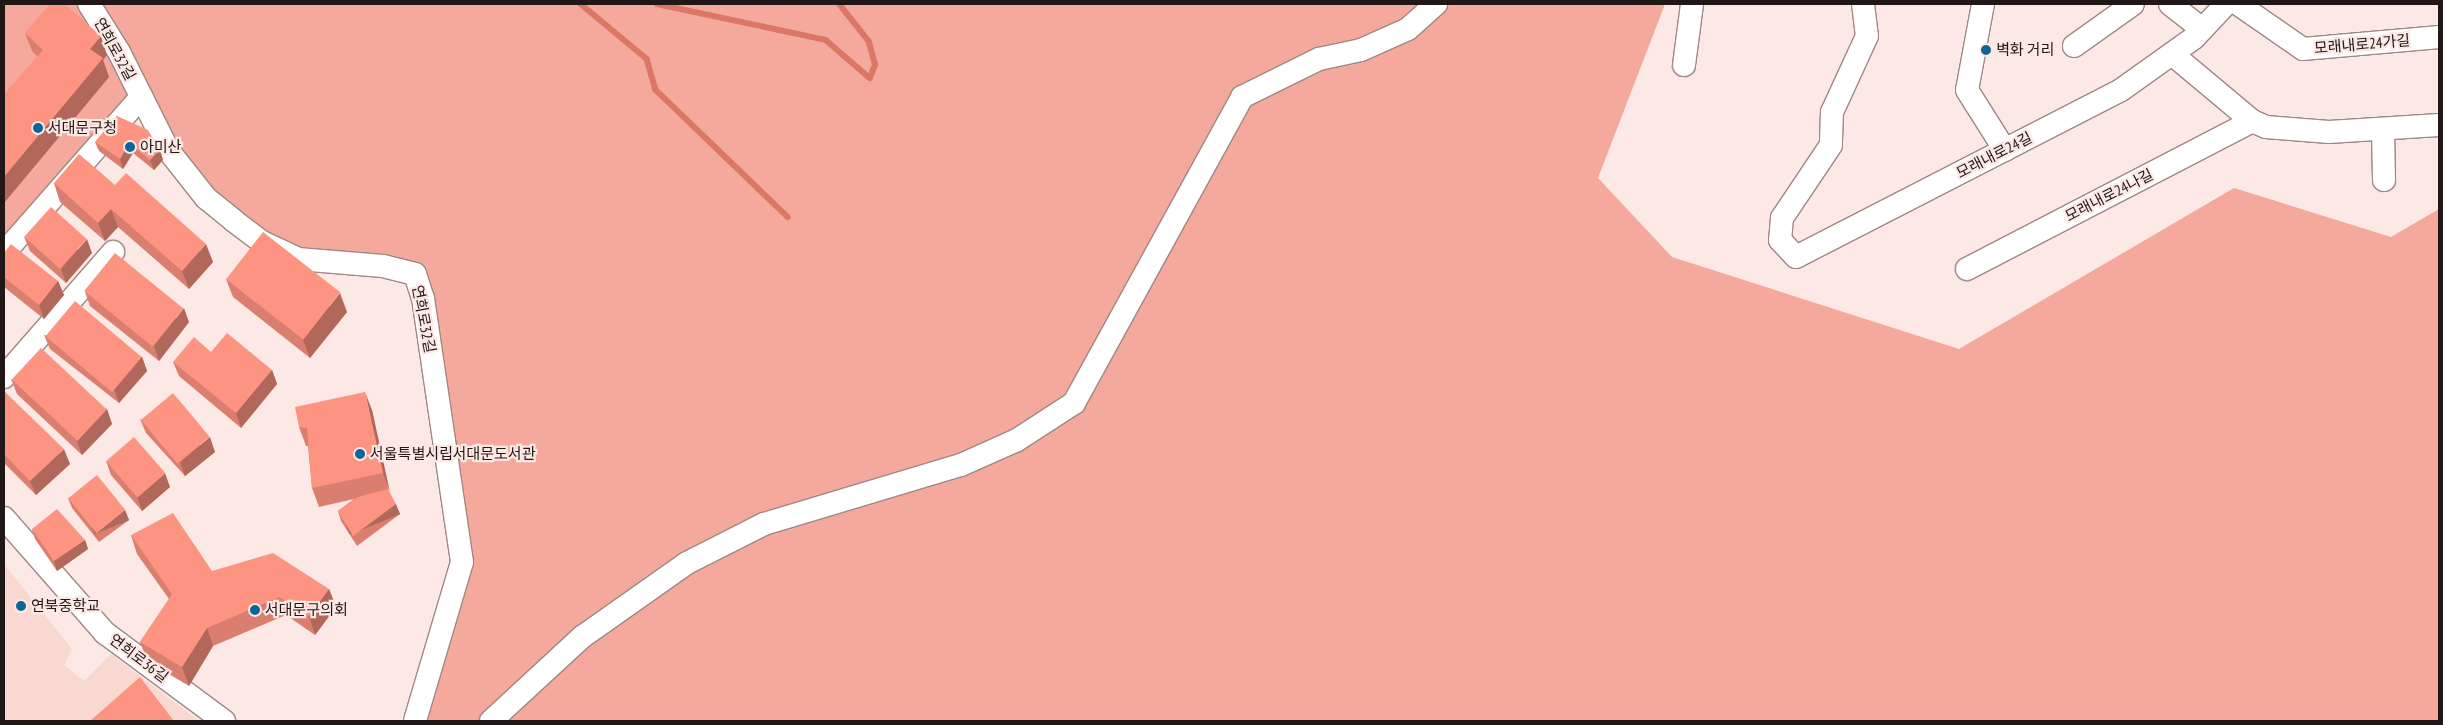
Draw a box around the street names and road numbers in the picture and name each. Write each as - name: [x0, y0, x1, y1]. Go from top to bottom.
- street label: 연희로32길: [90, 15, 140, 83]
- street label: 모래내로24가길: [2313, 31, 2411, 57]
- street label: 모래내로24길: [1953, 128, 2035, 182]
- street label: 모래내로24나길: [2062, 165, 2156, 225]
- street label: 연희로32길: [409, 284, 439, 354]
- street label: 연희로36길: [106, 630, 172, 686]

